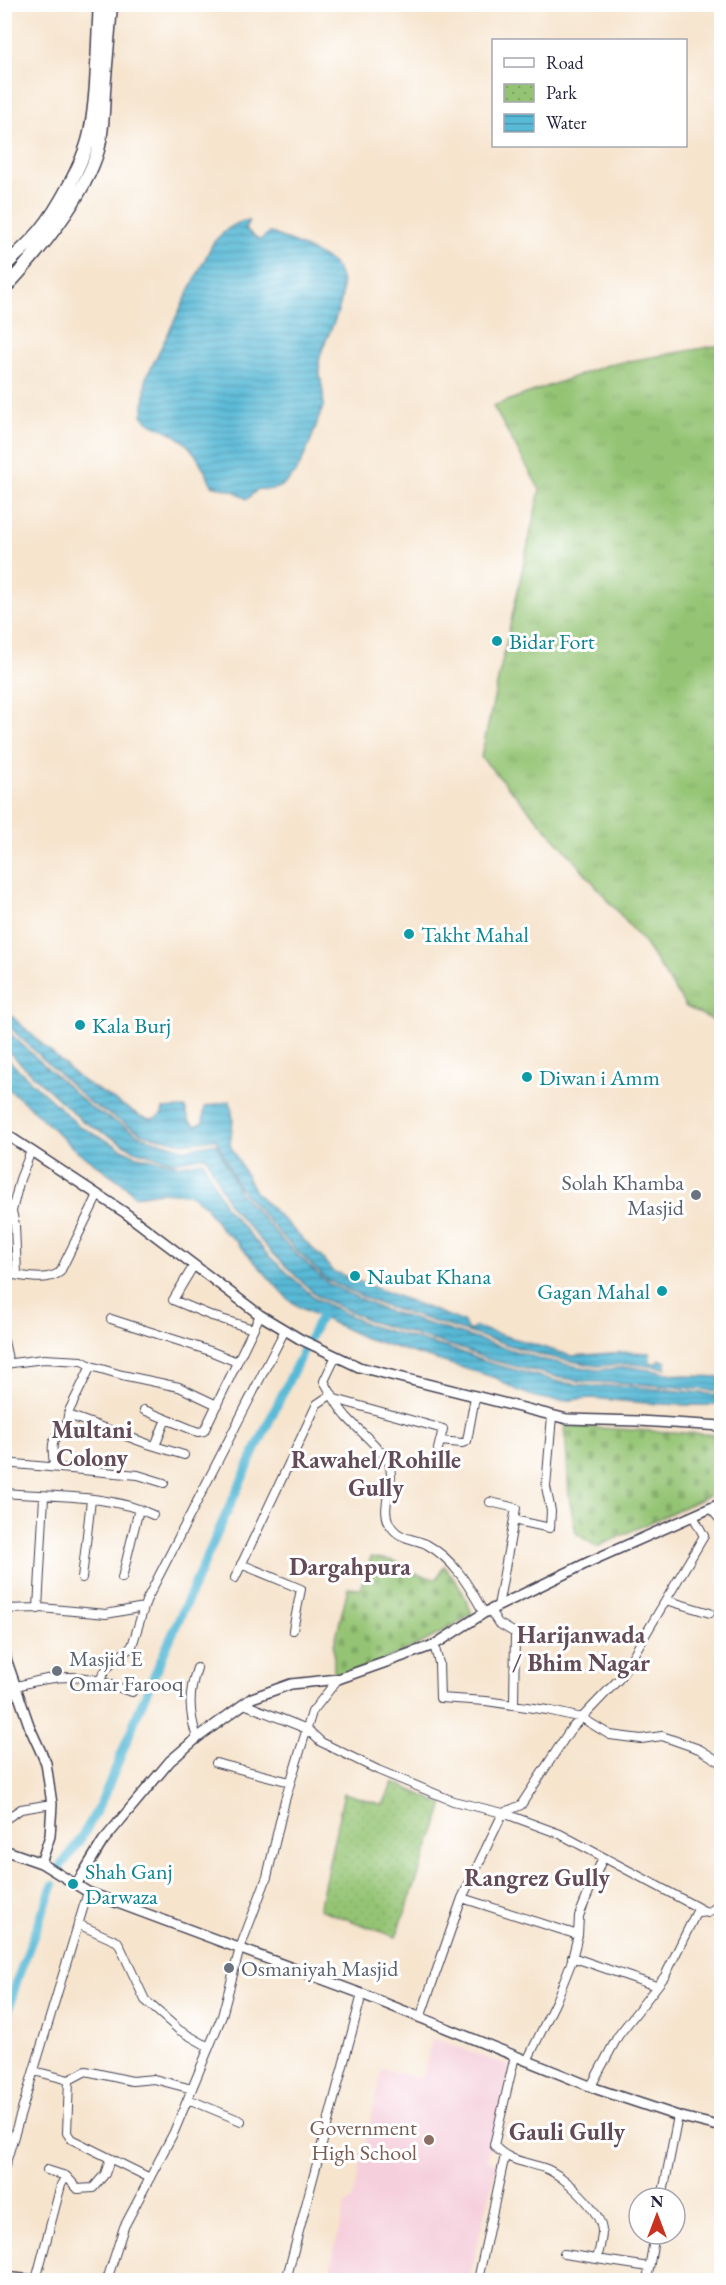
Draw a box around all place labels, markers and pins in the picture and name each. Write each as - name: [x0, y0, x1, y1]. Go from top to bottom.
- place label: Bidar Fort: [509, 627, 595, 656]
- marker: Bidar Fort: [490, 634, 504, 648]
- place label: Takht Mahal: [421, 920, 529, 949]
- marker: Takht Mahal: [402, 927, 416, 941]
- place label: Kala Burj: [92, 1011, 171, 1040]
- marker: Kala Burj: [73, 1018, 87, 1032]
- place label: Diwan i Amm: [539, 1063, 660, 1092]
- marker: Diwan i Amm: [520, 1070, 534, 1084]
- place label: Solah Khamba Masjid: [562, 1168, 685, 1222]
- marker: Solah Khamba Masjid: [689, 1188, 703, 1202]
- place label: Naubat Khana: [367, 1262, 491, 1291]
- marker: Naubat Khana: [348, 1269, 362, 1283]
- place label: Gagan Mahal: [537, 1277, 650, 1306]
- marker: Gagan Mahal: [655, 1284, 669, 1298]
- place label: Masjid E Omar Farooq: [69, 1644, 184, 1698]
- marker: Masjid E Omar Farooq: [50, 1664, 64, 1678]
- place label: Shah Ganj Darwaza: [85, 1857, 172, 1911]
- marker: Shah Ganj Darwaza: [66, 1877, 80, 1891]
- place label: Osmaniyah Masjid: [241, 1954, 399, 1983]
- marker: Osmaniyah Masjid: [222, 1961, 236, 1975]
- place label: Government High School: [310, 2113, 417, 2167]
- marker: Government High School: [422, 2133, 436, 2147]

